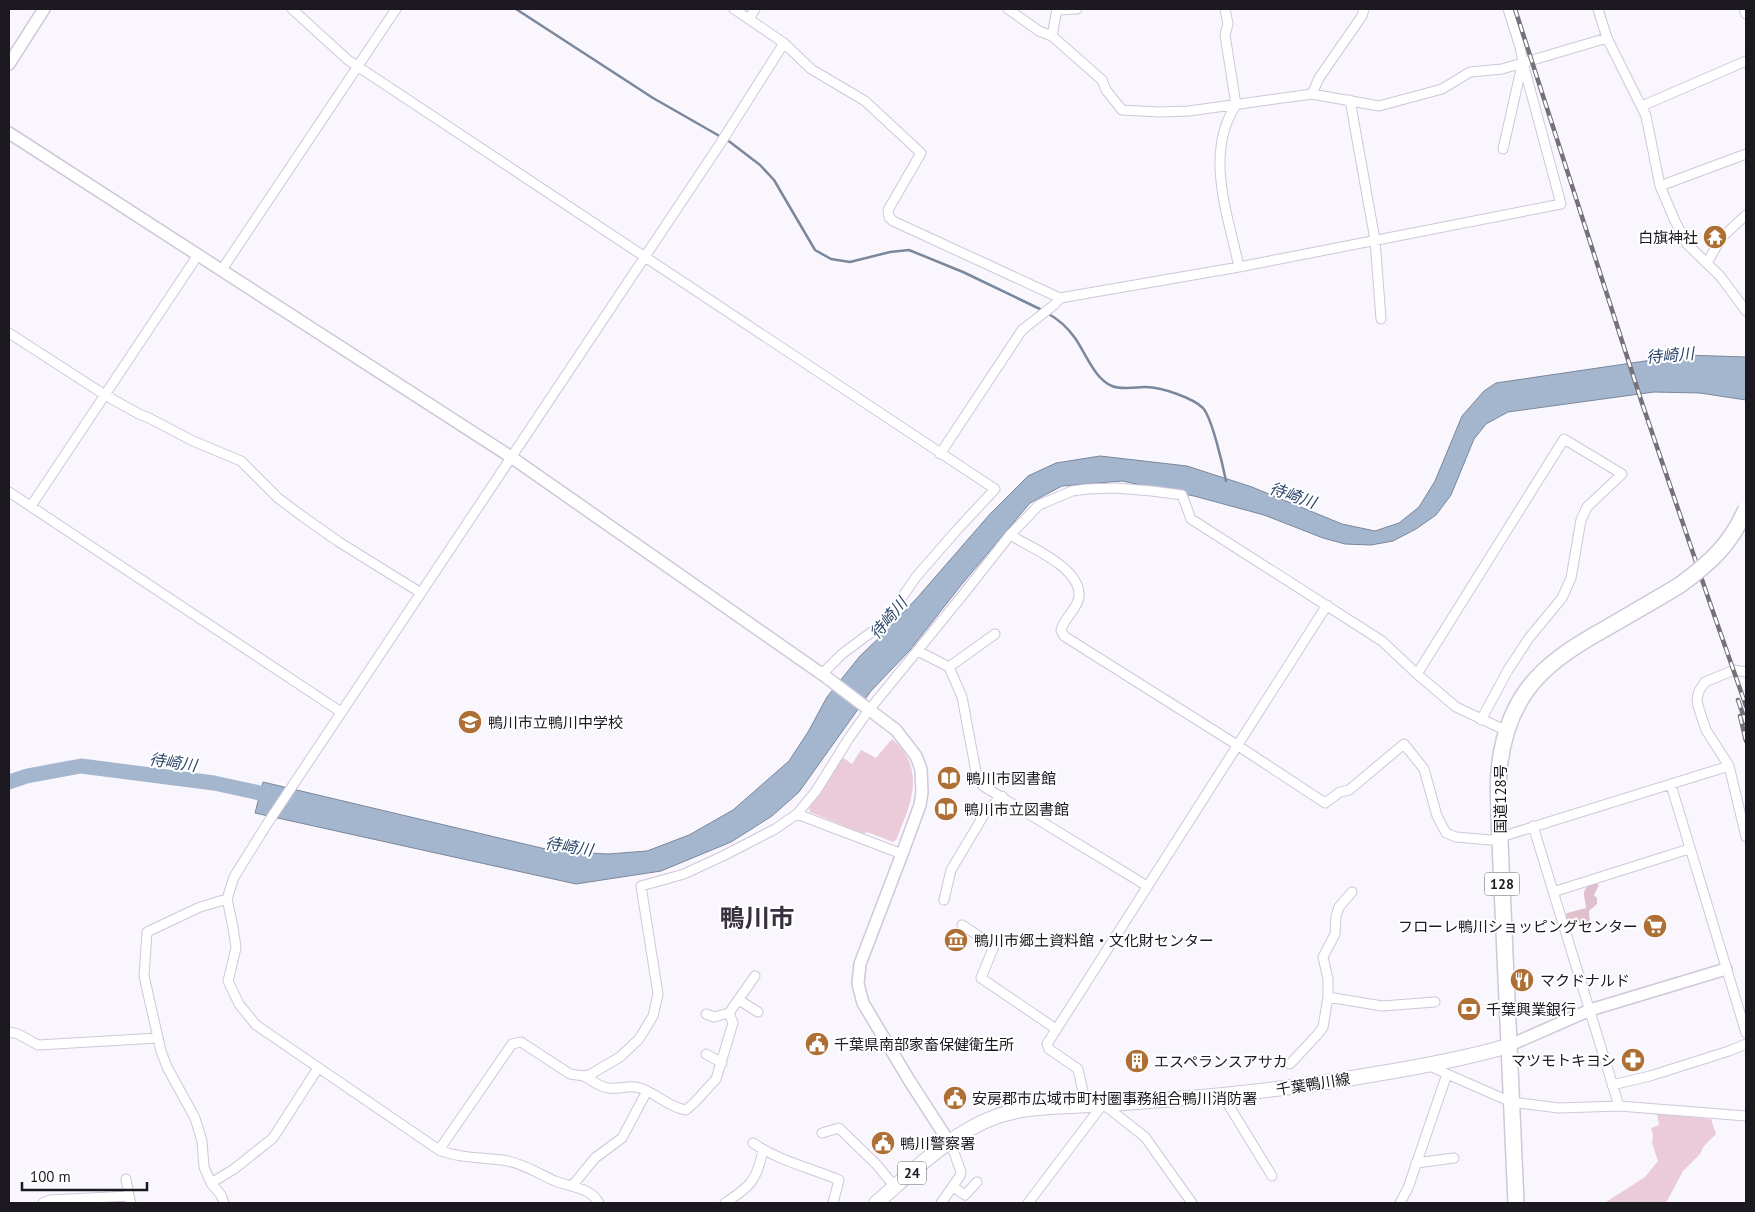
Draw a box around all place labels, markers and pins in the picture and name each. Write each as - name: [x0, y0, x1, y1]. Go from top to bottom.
- temple icon: 白旗神社: [1702, 224, 1728, 250]
- place label: 白旗神社: [1638, 228, 1698, 247]
- school or university icon: 鴨川市立鴨川中学校: [457, 709, 483, 735]
- place label: 鴨川市立鴨川中学校: [488, 713, 623, 732]
- library icon: 鴨川市図書館: [936, 765, 962, 791]
- place label: 鴨川市図書館: [966, 769, 1056, 788]
- library icon: 鴨川市立図書館: [933, 796, 959, 822]
- place label: 鴨川市立図書館: [964, 800, 1069, 819]
- supermarket icon: フローレ鴨川ショッピングセンター: [1642, 913, 1668, 939]
- place label: フローレ鴨川ショッピングセンター: [1398, 917, 1638, 936]
- museum icon: 鴨川市郷土資料館・文化財センター: [943, 927, 969, 953]
- place label: 鴨川市郷土資料館・文化財センター: [974, 931, 1214, 950]
- restaurant icon: マクドナルド: [1509, 967, 1535, 993]
- place label: マクドナルド: [1540, 971, 1630, 990]
- bank icon: 千葉興業銀行: [1456, 996, 1482, 1022]
- place label: 千葉興業銀行: [1486, 1000, 1576, 1019]
- public building icon: 千葉県南部家畜保健衛生所: [804, 1031, 830, 1057]
- place label: 千葉県南部家畜保健衛生所: [834, 1035, 1014, 1054]
- pharmacy icon: マツモトキヨシ: [1620, 1047, 1646, 1073]
- building icon: エスペランスアサカ: [1124, 1048, 1150, 1074]
- place label: マツモトキヨシ: [1511, 1051, 1616, 1070]
- place label: エスペランスアサカ: [1154, 1052, 1288, 1071]
- public building icon: 安房郡市広域市町村圏事務組合鴨川消防署: [942, 1085, 968, 1111]
- place label: 安房郡市広域市町村圏事務組合鴨川消防署: [972, 1089, 1257, 1108]
- public building icon: 鴨川警察署: [870, 1130, 896, 1156]
- place label: 鴨川警察署: [900, 1134, 975, 1153]

